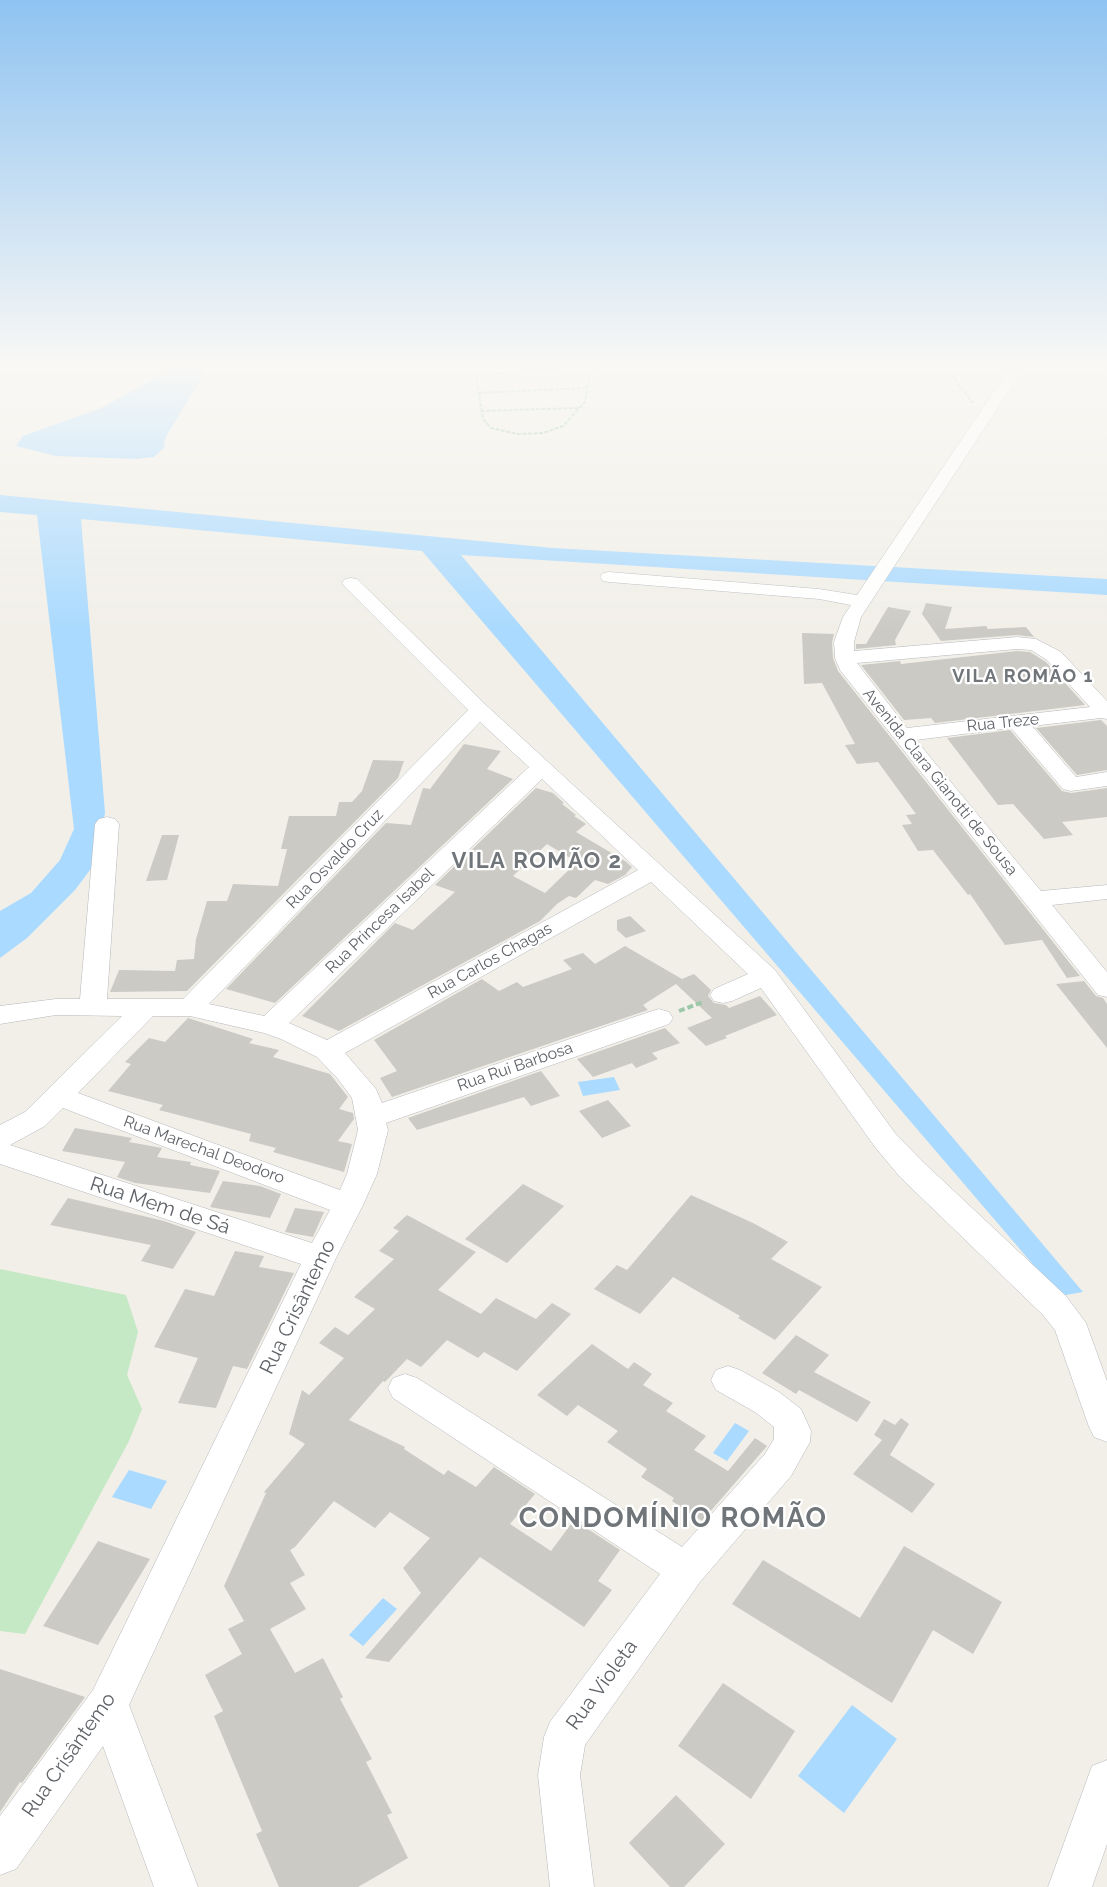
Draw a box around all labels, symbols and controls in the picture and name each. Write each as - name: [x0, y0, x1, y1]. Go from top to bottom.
- district label: VILA ROMÃO 1: [952, 666, 1094, 688]
- street label: Avenida Clara Gianotti de Sousa: [859, 685, 1021, 879]
- street label: Rua Treze: [966, 710, 1040, 736]
- street label: Rua Osvaldo Cruz: [283, 805, 387, 913]
- district label: VILA ROMÃO 2: [452, 848, 622, 874]
- street label: Rua Princesa Isabel: [322, 864, 438, 978]
- street label: Rua Carlos Chagas: [425, 919, 555, 1003]
- street label: Rua Rui Barbosa: [455, 1038, 575, 1096]
- street label: Rua Marechal Deodoro: [121, 1112, 287, 1188]
- street label: Rua Mem de Sá: [87, 1172, 233, 1240]
- street label: Rua Crisântemo: [255, 1236, 341, 1378]
- district label: CONDOMÍNIO ROMÃO: [519, 1503, 827, 1535]
- street label: Rua Violeta: [561, 1635, 643, 1735]
- street label: Rua Crisântemo: [17, 1688, 121, 1822]

